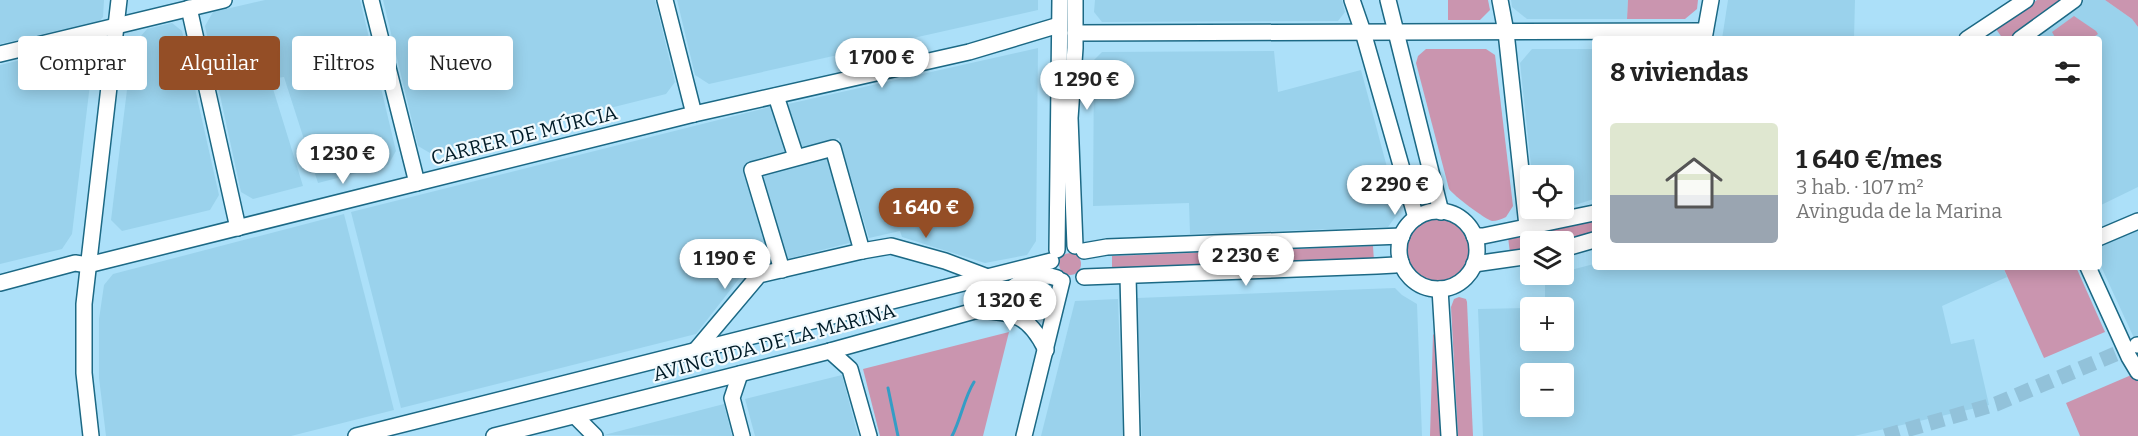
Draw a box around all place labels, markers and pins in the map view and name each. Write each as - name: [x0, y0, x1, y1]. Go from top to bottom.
- pin: 1 700 €: [827, 38, 937, 89]
- pin: 1 290 €: [1032, 60, 1142, 111]
- pin: 1 230 €: [288, 134, 398, 185]
- pin: 2 290 €: [1340, 165, 1450, 216]
- pin: 1 640 €: [871, 188, 981, 239]
- pin: 2 230 €: [1191, 236, 1301, 287]
- pin: 1 190 €: [670, 239, 780, 290]
- pin: 1 320 €: [955, 281, 1065, 332]

